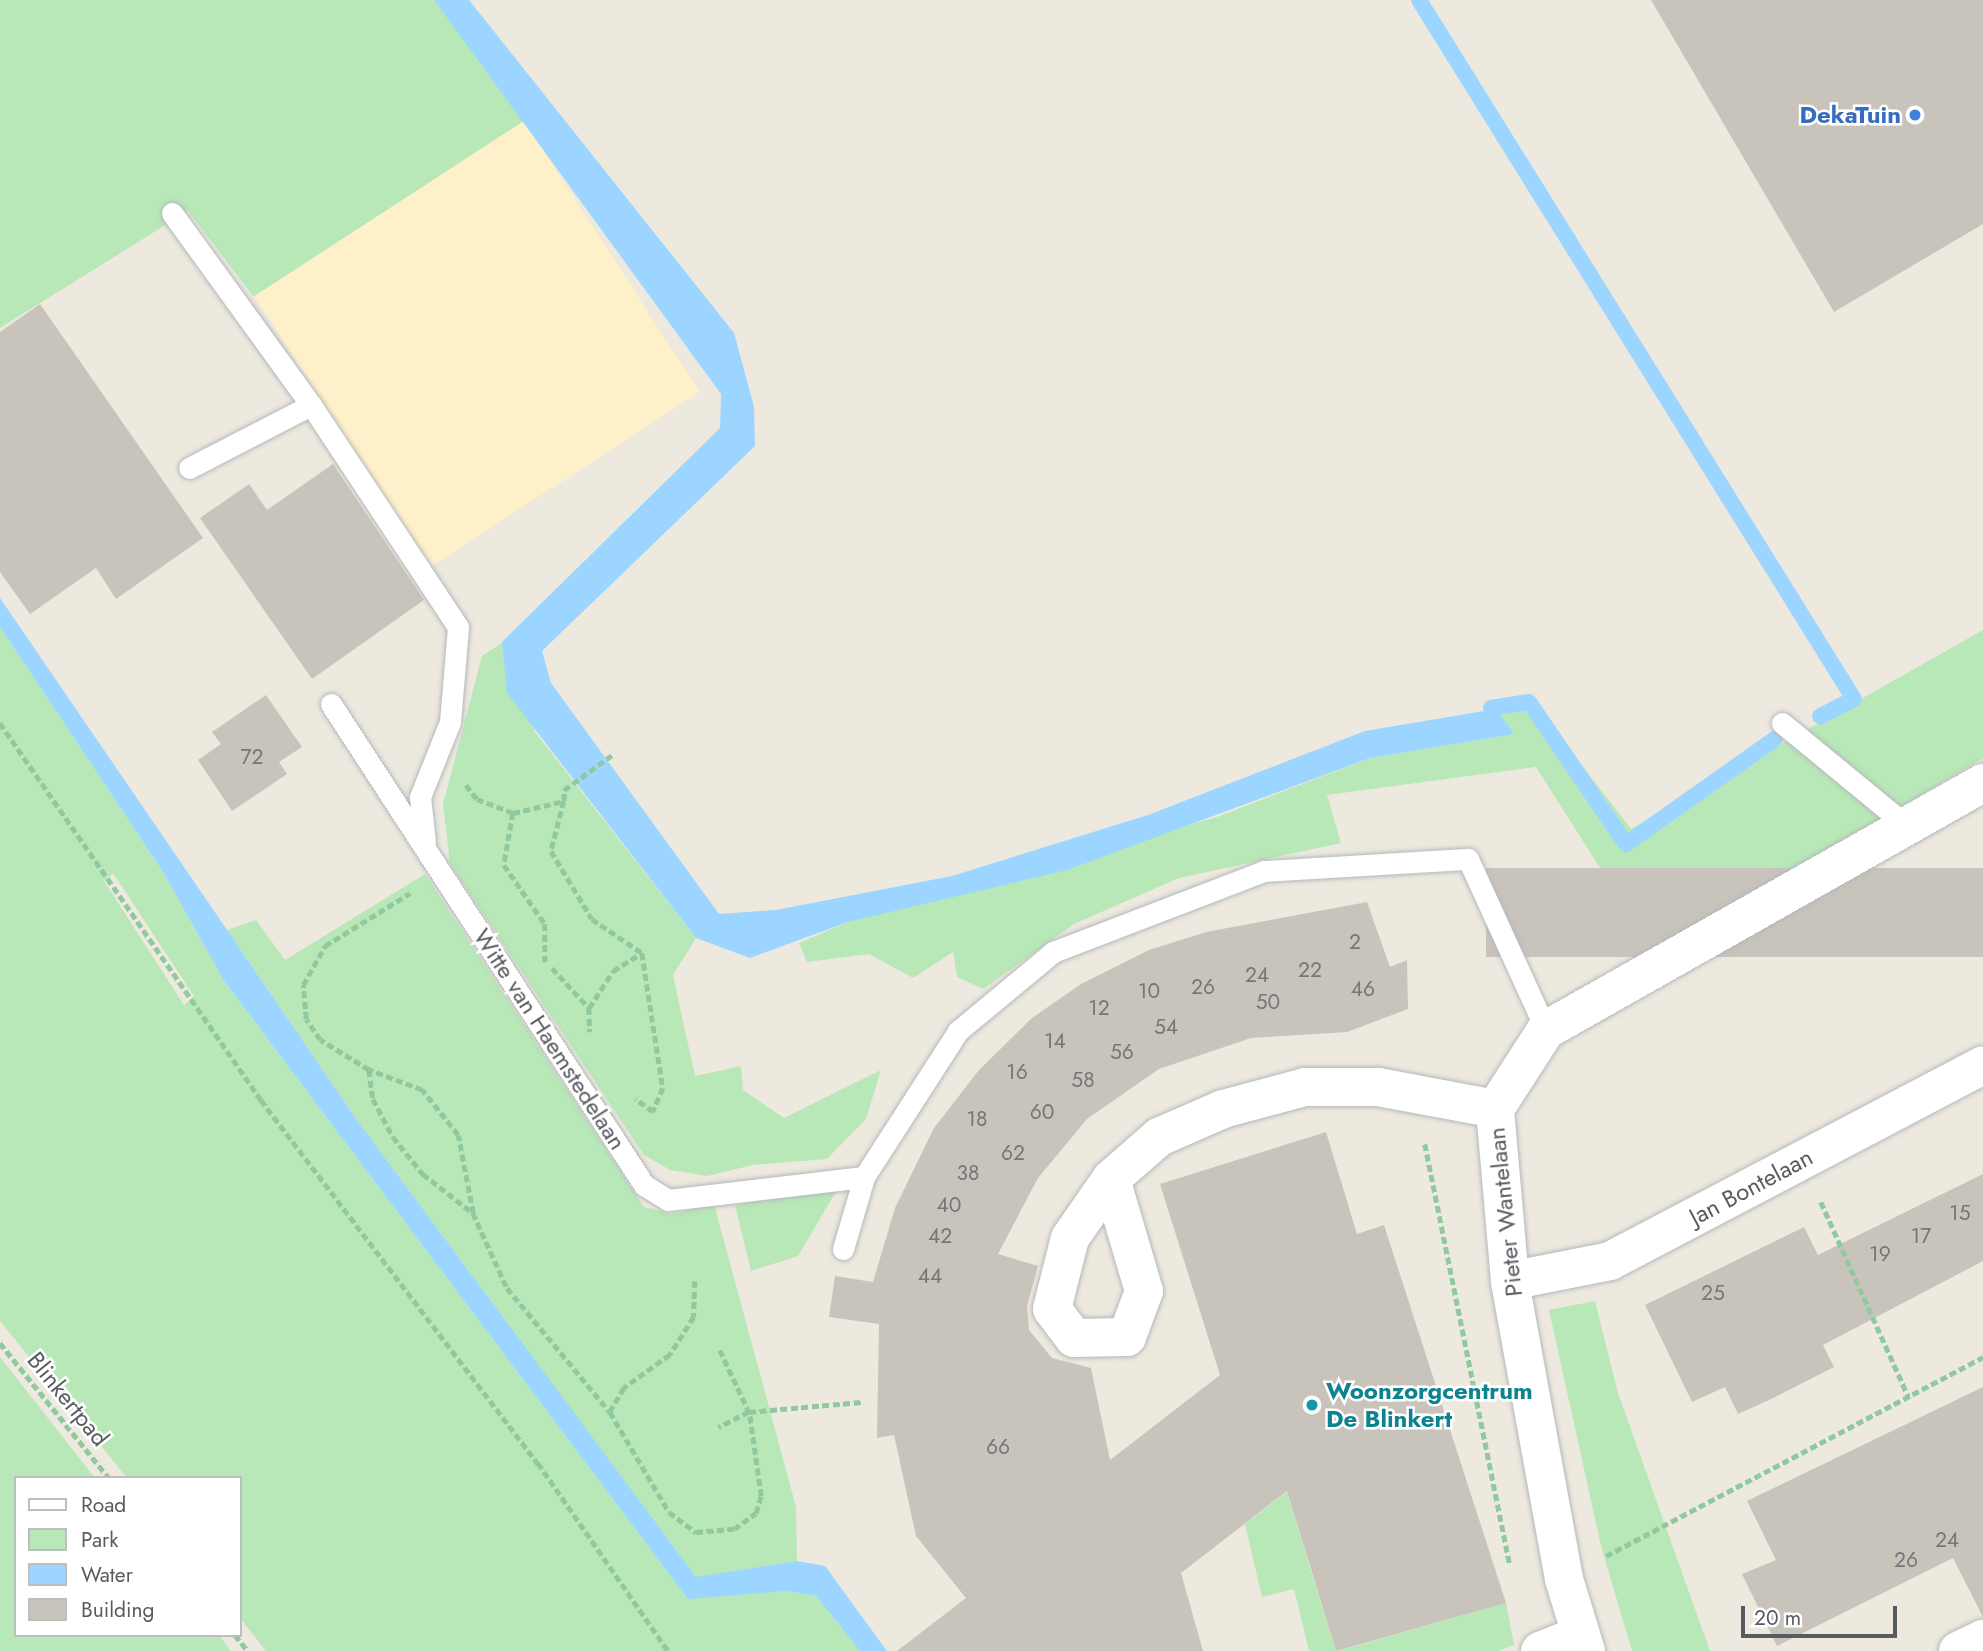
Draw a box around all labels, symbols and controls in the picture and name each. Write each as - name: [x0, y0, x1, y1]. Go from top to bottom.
- place label: DekaTuin: [1800, 101, 1901, 129]
- marker: DekaTuin: [1907, 107, 1923, 123]
- house number: 72: [241, 744, 263, 770]
- street label: Witte van Haemstedelaan: [468, 923, 632, 1155]
- house number: 2: [1349, 929, 1361, 955]
- house number: 22: [1298, 957, 1322, 983]
- house number: 24: [1245, 962, 1269, 988]
- house number: 26: [1191, 974, 1215, 1000]
- house number: 46: [1351, 976, 1375, 1002]
- house number: 10: [1138, 978, 1160, 1004]
- house number: 50: [1256, 989, 1280, 1015]
- house number: 12: [1088, 995, 1110, 1021]
- house number: 54: [1154, 1014, 1178, 1040]
- house number: 14: [1044, 1028, 1066, 1054]
- house number: 56: [1110, 1039, 1134, 1065]
- house number: 16: [1006, 1059, 1028, 1085]
- house number: 58: [1071, 1067, 1095, 1093]
- house number: 60: [1030, 1099, 1054, 1125]
- house number: 18: [967, 1106, 987, 1132]
- street label: Pieter Wantelaan: [1482, 1126, 1528, 1298]
- house number: 62: [1001, 1140, 1025, 1166]
- street label: Jan Bontelaan: [1684, 1142, 1818, 1232]
- house number: 38: [957, 1160, 979, 1186]
- house number: 40: [937, 1192, 961, 1218]
- house number: 15: [1949, 1200, 1971, 1226]
- house number: 42: [928, 1223, 952, 1249]
- house number: 17: [1911, 1223, 1931, 1249]
- house number: 19: [1869, 1241, 1891, 1267]
- house number: 44: [918, 1263, 942, 1289]
- house number: 25: [1701, 1280, 1725, 1306]
- street label: Blinkertpad: [21, 1346, 115, 1452]
- place label: Woonzorgcentrum De Blinkert: [1326, 1377, 1533, 1433]
- marker: Woonzorgcentrum De Blinkert: [1304, 1397, 1320, 1413]
- house number: 66: [986, 1434, 1010, 1460]
- legend: [14, 1476, 242, 1637]
- text: Road: [81, 1490, 126, 1520]
- text: Park: [81, 1525, 118, 1555]
- house number: 24: [1935, 1527, 1959, 1553]
- house number: 26: [1894, 1547, 1918, 1573]
- text: Water: [81, 1560, 133, 1590]
- scale bar: [1745, 1592, 1901, 1636]
- text: Building: [81, 1595, 154, 1625]
- text: 20 m: [1754, 1603, 1801, 1633]

